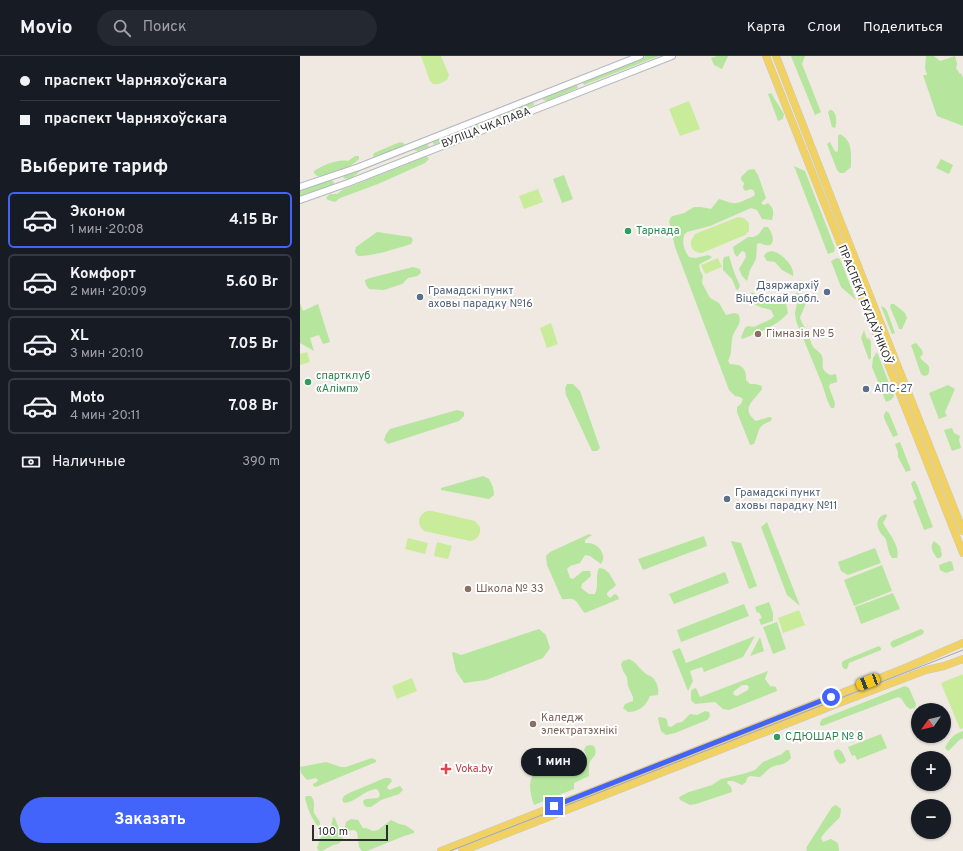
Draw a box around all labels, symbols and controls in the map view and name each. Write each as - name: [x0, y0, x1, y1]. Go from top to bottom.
- search box: [97, 10, 377, 46]
- text: Movio: [20, 16, 73, 40]
- icon: search: [111, 17, 133, 39]
- text: Поиск: [143, 18, 186, 37]
- text: Карта: [747, 19, 785, 36]
- text: Слои: [807, 19, 841, 36]
- text: Поделиться: [863, 19, 943, 36]
- text: праспект Чарняхоўскага: [44, 72, 227, 91]
- street label: ВУЛІЦА ЧКАЛАВА: [439, 105, 533, 151]
- text: праспект Чарняхоўскага: [44, 110, 227, 129]
- text: Выберите тариф: [20, 156, 168, 179]
- icon: car: [22, 202, 58, 238]
- text: Эконом: [70, 203, 125, 222]
- text: 4.15 Br: [229, 211, 278, 230]
- text: 1 мин · 20:08: [70, 222, 144, 238]
- place label: Тарнада: [636, 224, 680, 238]
- marker: Тарнада: [623, 226, 633, 236]
- street label: ПРАСПЕКТ БУДАЎНІКОЎ: [835, 243, 896, 367]
- icon: car: [22, 264, 58, 300]
- text: Комфорт: [70, 265, 136, 284]
- text: 5.60 Br: [226, 273, 278, 292]
- place label: Дзяржархіў Віцебскай вобл.: [735, 279, 819, 306]
- text: 2 мин · 20:09: [70, 284, 147, 300]
- place label: Грамадскі пункт аховы парадку №16: [428, 284, 533, 311]
- marker: Дзяржархіў Віцебскай вобл.: [822, 287, 832, 297]
- marker: Грамадскі пункт аховы парадку №16: [415, 292, 425, 302]
- icon: car: [22, 326, 58, 362]
- text: XL: [70, 327, 88, 346]
- place label: Гімназія № 5: [766, 327, 835, 341]
- marker: Гімназія № 5: [753, 329, 763, 339]
- text: 7.05 Br: [229, 335, 278, 354]
- text: 3 мин · 20:10: [70, 346, 144, 362]
- place label: спартклуб «Алімп»: [316, 369, 370, 396]
- marker: спартклуб «Алімп»: [303, 377, 313, 387]
- place label: АПС-27: [874, 382, 913, 396]
- marker: АПС-27: [861, 384, 871, 394]
- icon: car: [22, 388, 58, 424]
- text: Moto: [70, 389, 105, 408]
- text: 7.08 Br: [229, 397, 278, 416]
- text: 4 мин · 20:11: [70, 408, 140, 424]
- icon: cash: [20, 451, 42, 473]
- text: Наличные: [52, 453, 126, 472]
- text: 390 m: [242, 454, 280, 470]
- place label: Грамадскі пункт аховы парадку №11: [735, 486, 837, 513]
- marker: Грамадскі пункт аховы парадку №11: [722, 494, 732, 504]
- place label: Школа № 33: [476, 582, 544, 596]
- marker: Школа № 33: [463, 584, 473, 594]
- car: [855, 672, 881, 692]
- route start: [822, 688, 840, 706]
- north arrow: [911, 703, 951, 743]
- map controls: [911, 703, 951, 839]
- place label: Каледж электратэхнікі: [541, 711, 617, 738]
- marker: Каледж электратэхнікі: [528, 719, 538, 729]
- place label: СДЮШАР № 8: [785, 730, 863, 744]
- marker: СДЮШАР № 8: [772, 732, 782, 742]
- callout: 1 мин: [521, 748, 587, 776]
- button: +: [911, 751, 951, 791]
- text: 1 мин: [537, 754, 571, 770]
- place label: Voka.by: [455, 762, 493, 776]
- marker: Voka.by: [440, 763, 452, 775]
- button: Заказать: [20, 797, 280, 843]
- route end: [545, 797, 563, 815]
- button: −: [911, 799, 951, 839]
- scale bar: [312, 823, 388, 842]
- text: 100 m: [318, 825, 348, 839]

